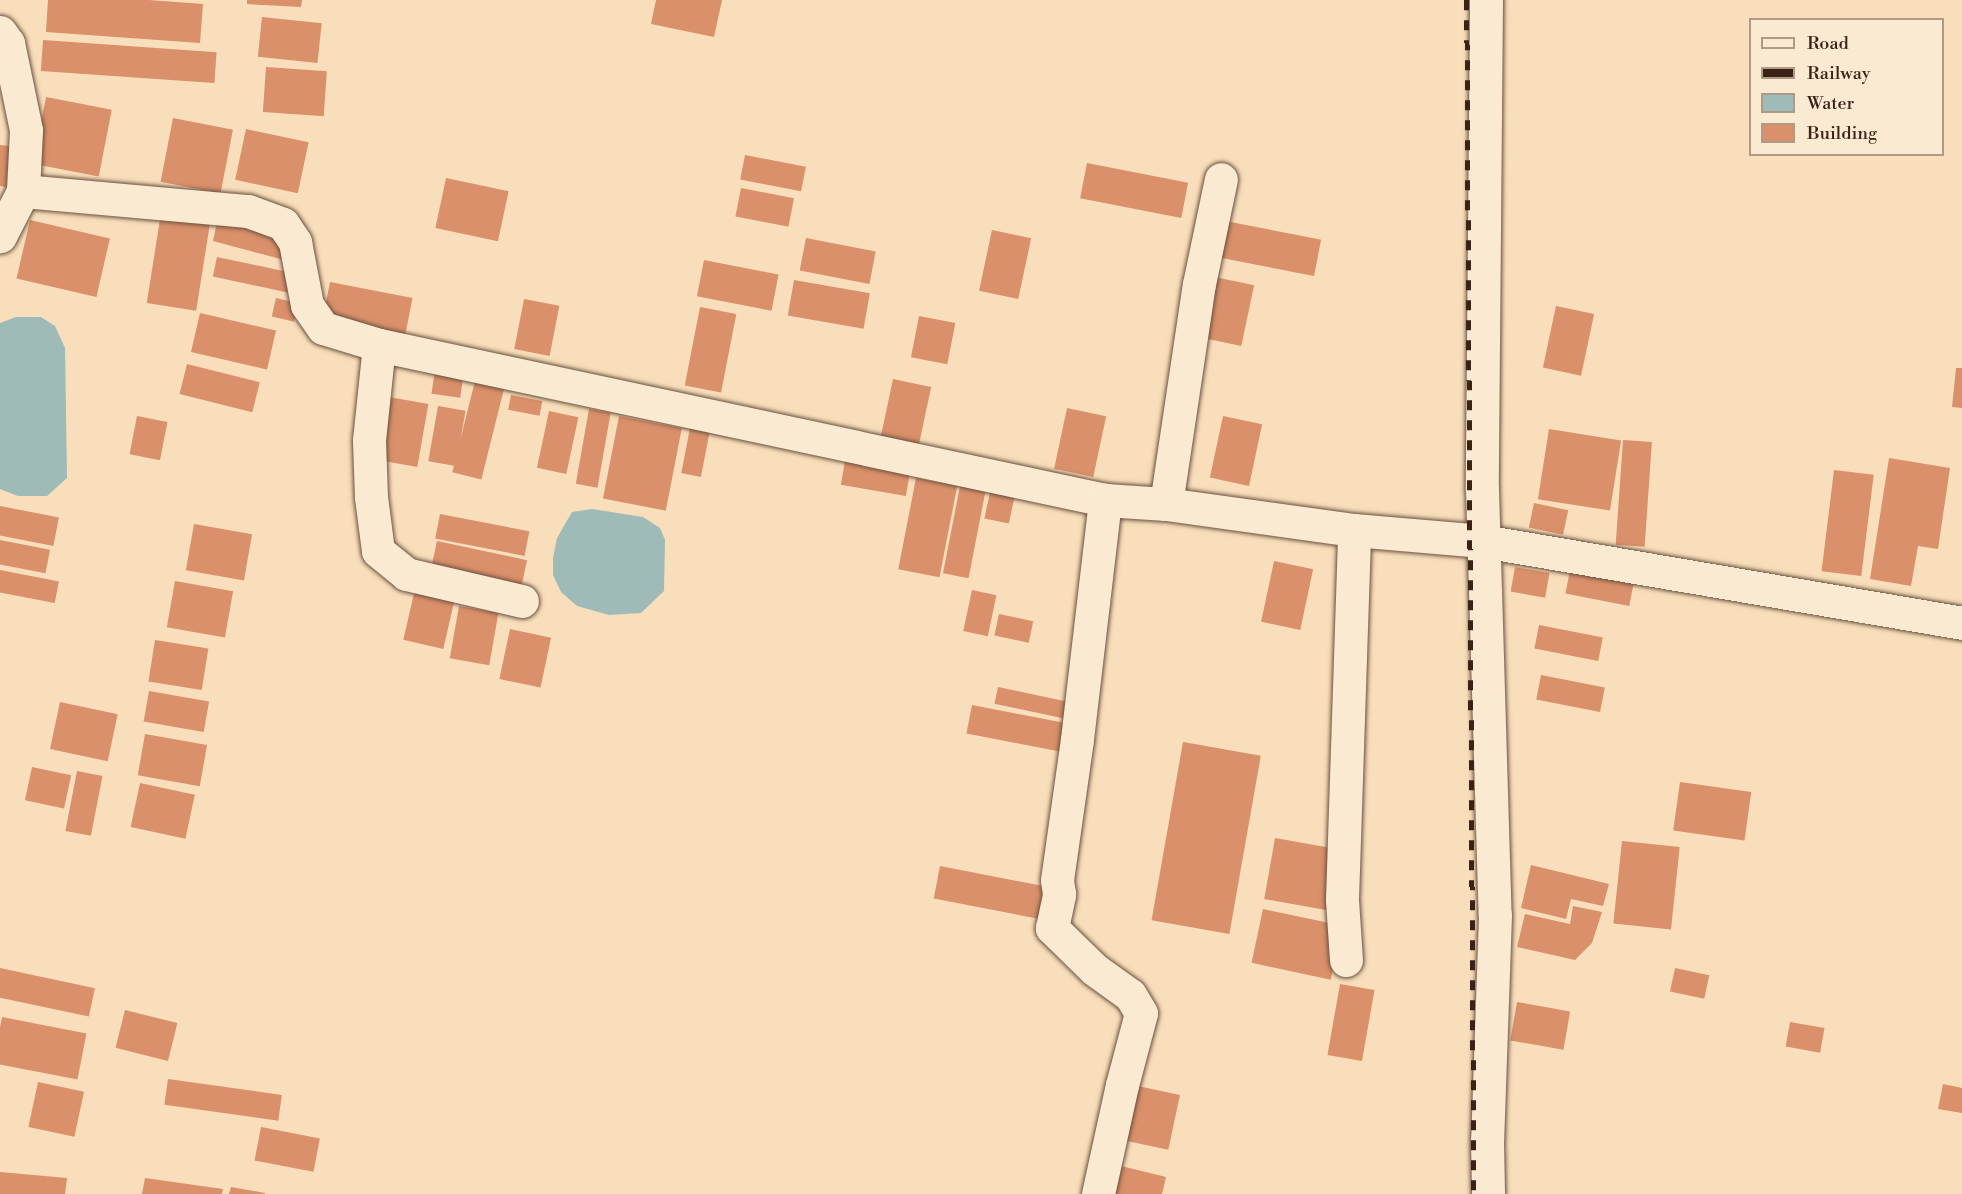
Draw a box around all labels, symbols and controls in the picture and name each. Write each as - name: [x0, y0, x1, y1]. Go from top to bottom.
- legend: [1749, 18, 1944, 156]
- text: Road: [1807, 32, 1849, 55]
- text: Railway: [1807, 62, 1870, 85]
- text: Water: [1807, 92, 1854, 115]
- text: Building: [1807, 122, 1877, 145]

